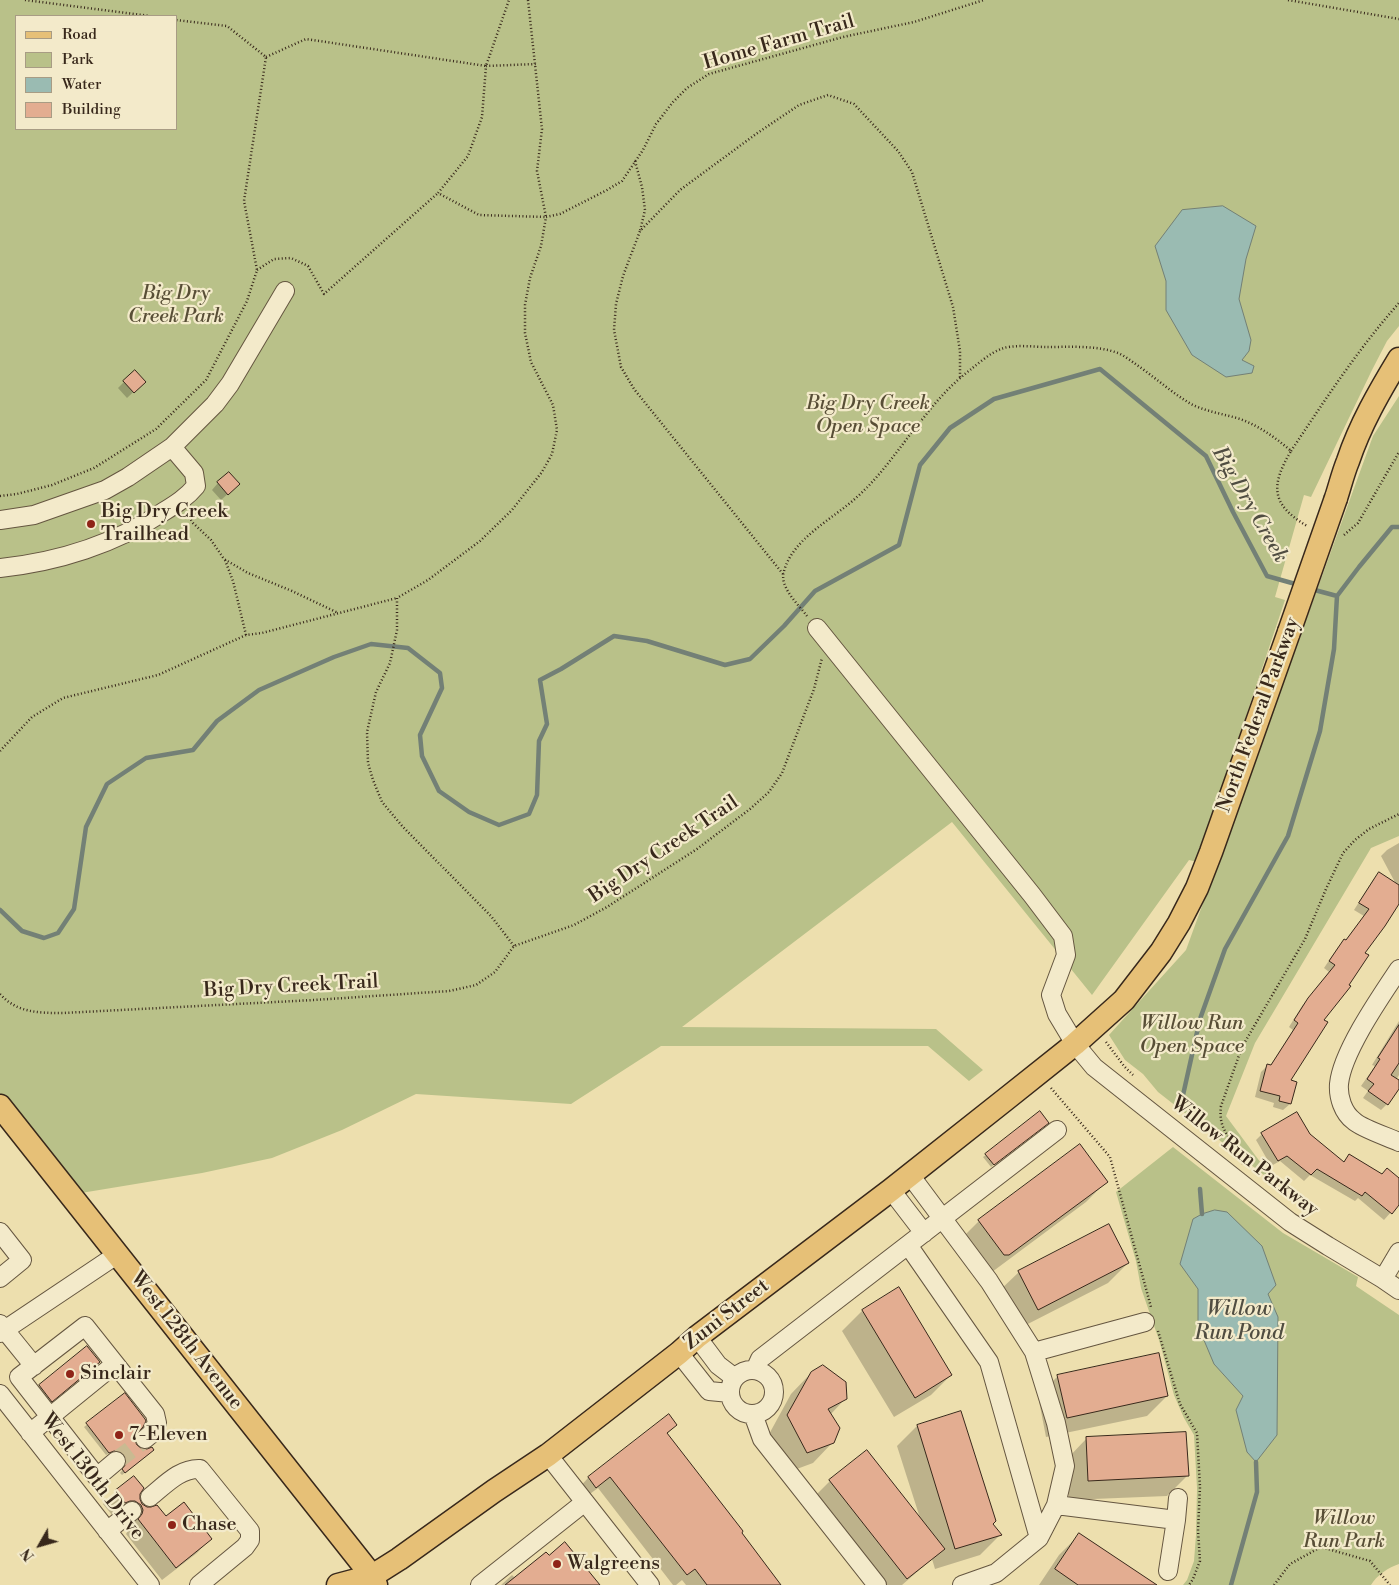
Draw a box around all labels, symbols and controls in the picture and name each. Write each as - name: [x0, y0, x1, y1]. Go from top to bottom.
- street label: Home Farm Trail: [701, 10, 857, 76]
- legend: [15, 15, 178, 130]
- text: Road: [62, 25, 97, 44]
- text: Park: [62, 50, 93, 69]
- text: Water: [62, 75, 101, 94]
- text: Building: [62, 100, 121, 119]
- park label: Big Dry Creek Park: [128, 282, 224, 329]
- park label: Big Dry Creek Open Space: [806, 392, 930, 439]
- water label: Big Dry Creek: [1206, 442, 1292, 568]
- place label: Big Dry Creek Trailhead: [101, 500, 228, 547]
- marker: Big Dry Creek Trailhead: [85, 518, 97, 530]
- street label: North Federal Parkway: [1213, 614, 1305, 816]
- street label: Big Dry Creek Trail: [585, 791, 743, 909]
- street label: Big Dry Creek Trail: [203, 970, 379, 1004]
- park label: Willow Run Open Space: [1140, 1012, 1244, 1059]
- street label: Willow Run Parkway: [1165, 1092, 1323, 1222]
- street label: West 128th Avenue: [125, 1267, 247, 1415]
- street label: Zuni Street: [680, 1274, 774, 1356]
- water label: Willow Run Pond: [1194, 1297, 1284, 1347]
- place label: Sinclair: [80, 1362, 151, 1386]
- marker: Sinclair: [64, 1368, 76, 1380]
- street label: West 130th Drive: [35, 1409, 149, 1545]
- place label: 7-Eleven: [129, 1423, 208, 1447]
- marker: 7-Eleven: [113, 1429, 125, 1441]
- park label: Willow Run Park: [1303, 1507, 1385, 1554]
- place label: Chase: [182, 1513, 237, 1537]
- marker: Chase: [166, 1519, 178, 1531]
- north arrow: [15, 1520, 65, 1570]
- text: N: [18, 1544, 39, 1564]
- place label: Walgreens: [567, 1552, 660, 1576]
- marker: Walgreens: [551, 1558, 563, 1570]

